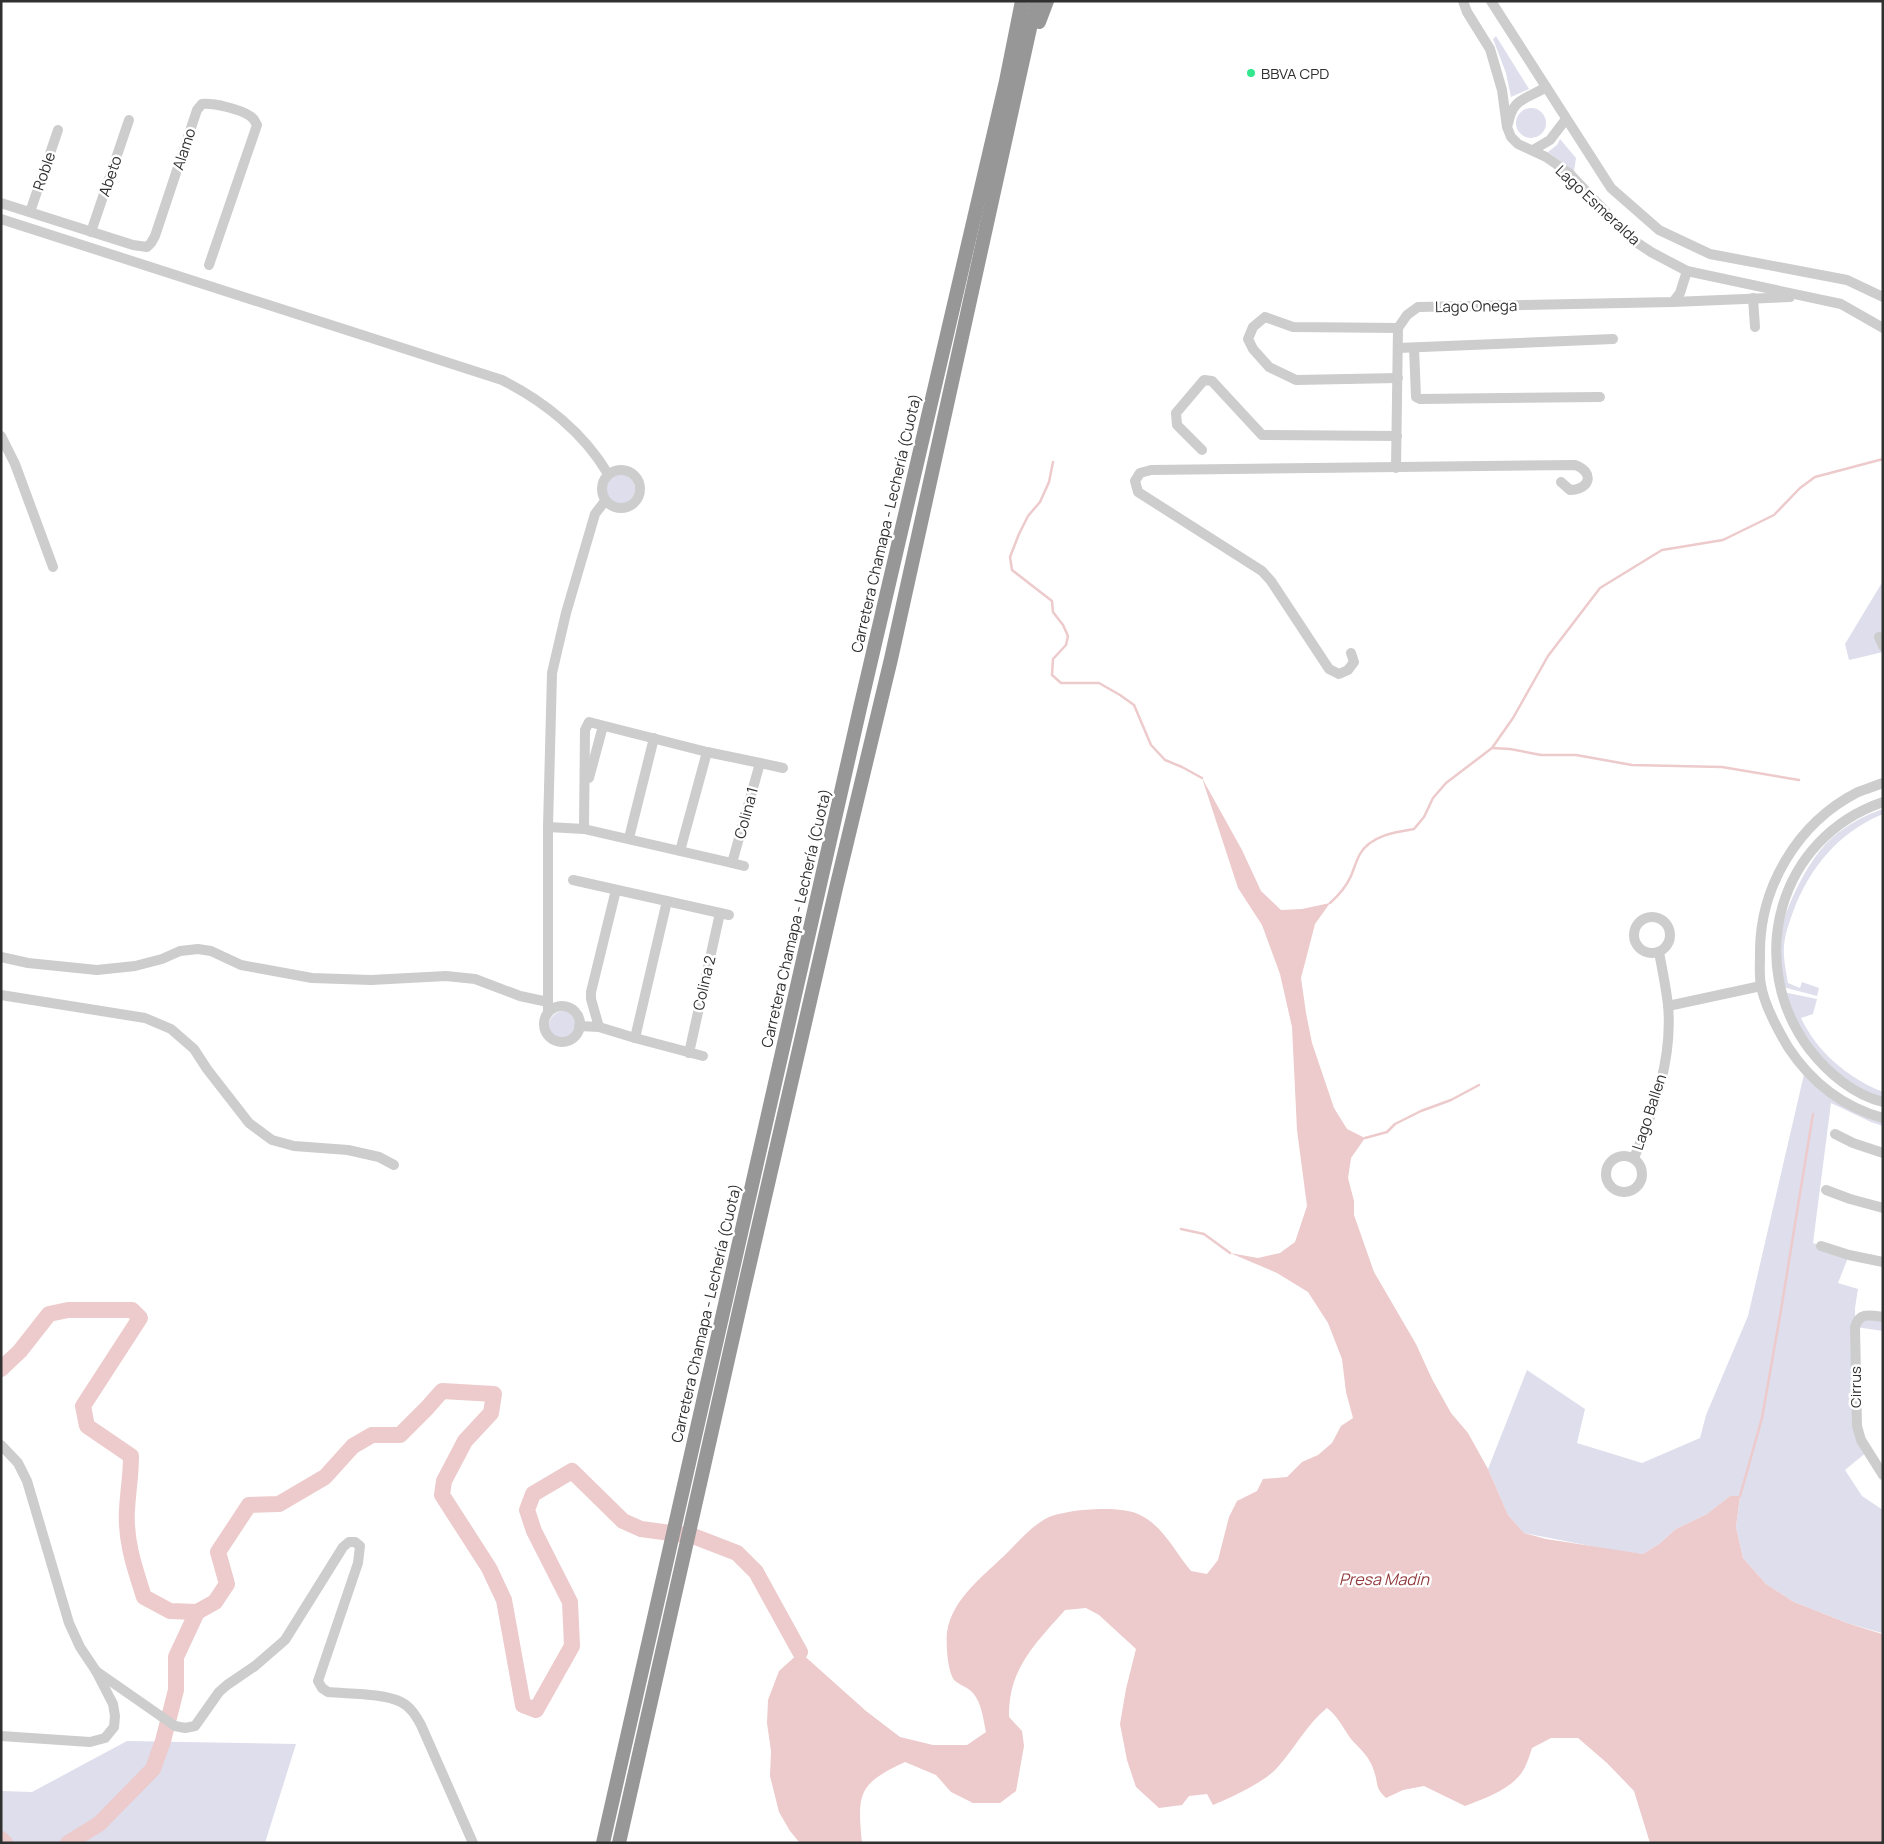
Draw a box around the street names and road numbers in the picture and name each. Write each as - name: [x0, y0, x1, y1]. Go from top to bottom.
- street label: Alamo: [167, 125, 201, 173]
- street label: Roble: [28, 149, 60, 193]
- street label: Abeto: [93, 153, 127, 199]
- street label: Lago Esmeralda: [1551, 160, 1645, 250]
- street label: Lago Onega: [1435, 295, 1517, 317]
- street label: Carretera Chamapa - Lechería (Cuota): [846, 391, 926, 655]
- street label: Colina 1: [729, 785, 763, 841]
- street label: Carretera Chamapa - Lechería (Cuota): [756, 786, 836, 1050]
- street label: Colina 2: [688, 954, 720, 1012]
- street label: Lago Ballen: [1627, 1071, 1671, 1153]
- street label: Carretera Chamapa - Lechería (Cuota): [666, 1181, 746, 1445]
- street label: Cirrus: [1845, 1366, 1866, 1408]

